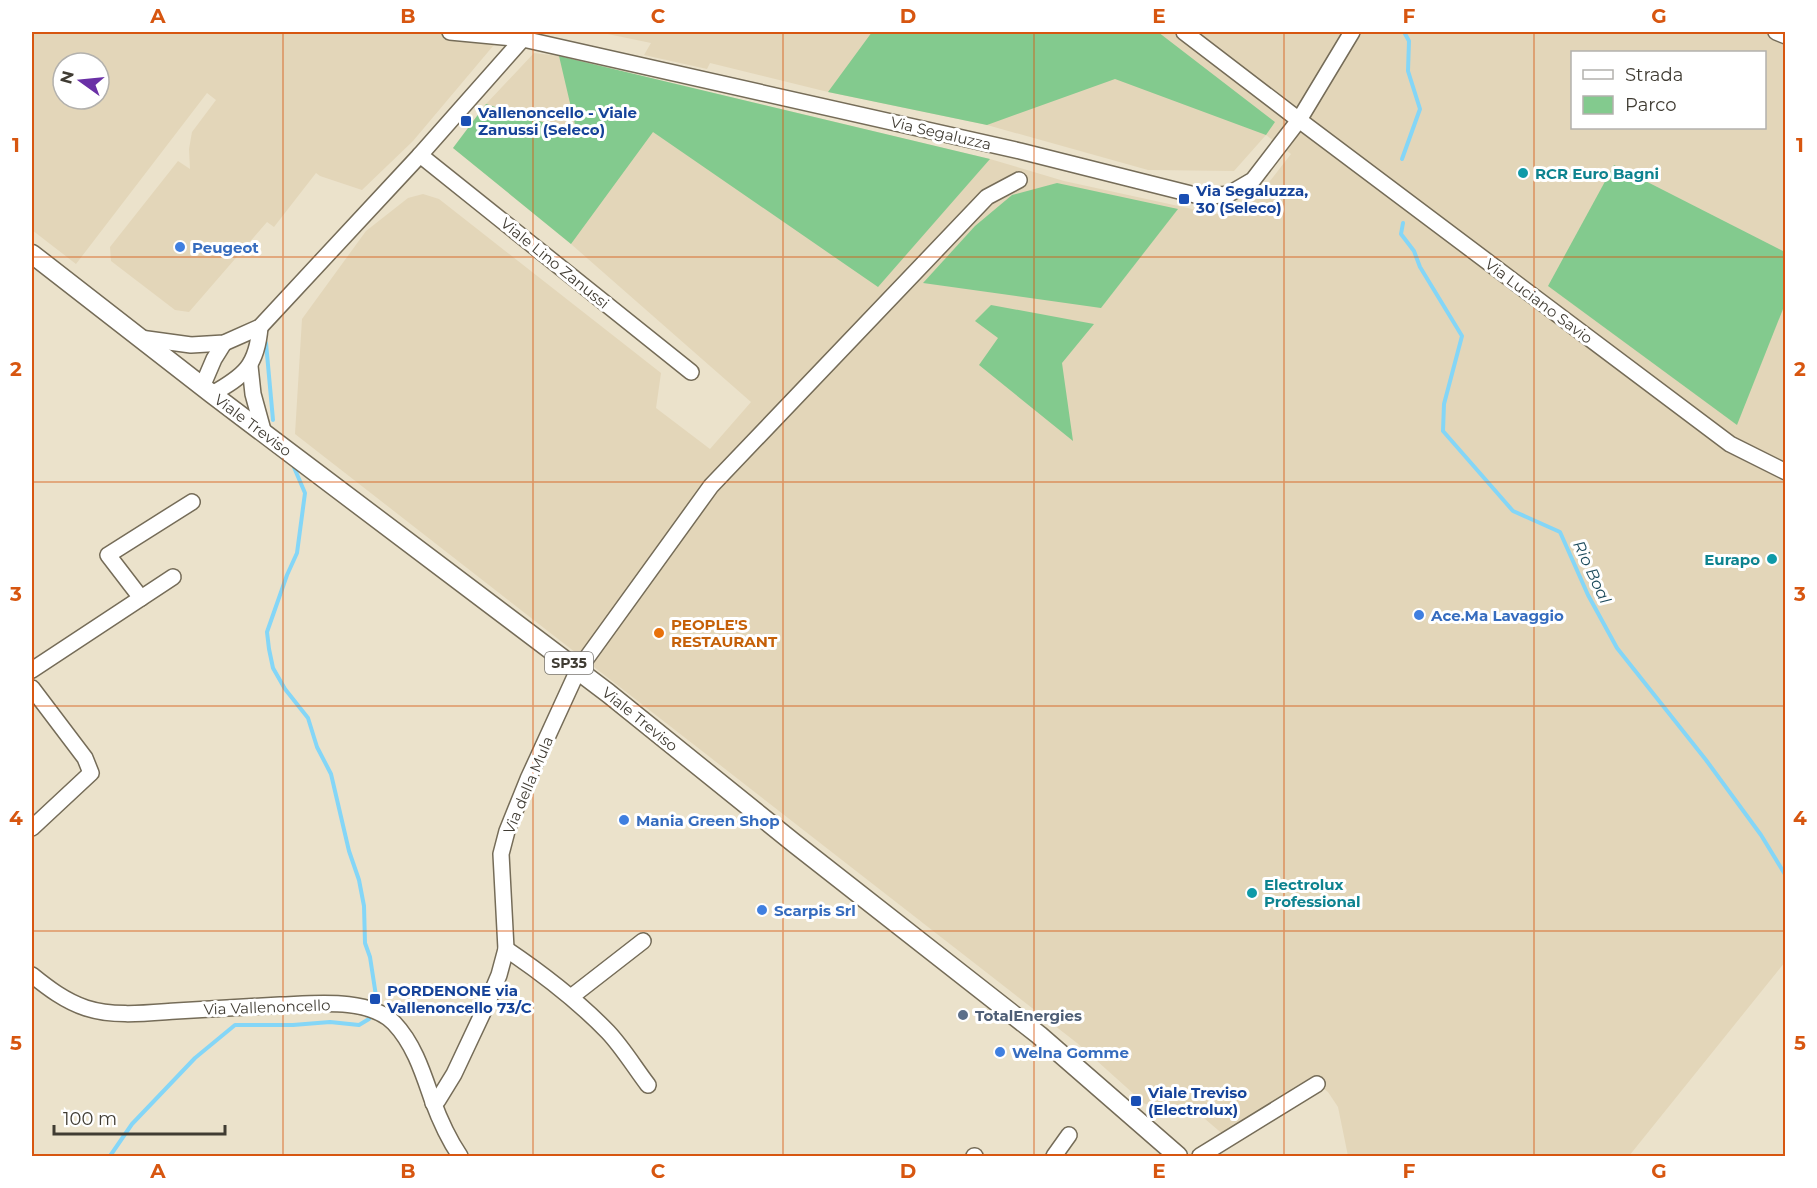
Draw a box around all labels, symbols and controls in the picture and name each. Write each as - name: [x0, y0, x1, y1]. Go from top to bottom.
- text: A: [149, 4, 166, 28]
- text: B: [400, 4, 416, 28]
- text: C: [651, 4, 666, 28]
- text: D: [900, 4, 916, 28]
- text: E: [1152, 4, 1166, 28]
- text: F: [1403, 4, 1416, 28]
- text: G: [1651, 4, 1667, 28]
- north arrow: [51, 51, 111, 111]
- legend: [1571, 51, 1766, 129]
- text: Strada: [1625, 64, 1683, 86]
- text: N: [56, 69, 78, 86]
- text: Parco: [1625, 94, 1677, 116]
- place label: Vallenoncello - Viale Zanussi (Seleco): [477, 103, 637, 139]
- street label: Via Segaluzza: [889, 112, 993, 154]
- marker: Vallenoncello - Viale Zanussi (Seleco): [459, 114, 473, 128]
- text: 1: [12, 133, 20, 157]
- text: 1: [1796, 133, 1804, 157]
- place label: RCR Euro Bagni: [1535, 164, 1659, 183]
- marker: RCR Euro Bagni: [1516, 166, 1530, 180]
- place label: Via Segaluzza, 30 (Seleco): [1195, 181, 1308, 217]
- marker: Via Segaluzza, 30 (Seleco): [1177, 192, 1191, 206]
- street label: Viale Lino Zanussi: [497, 213, 613, 313]
- place label: Peugeot: [192, 238, 259, 257]
- marker: Peugeot: [173, 240, 187, 254]
- street label: Via Luciano Savio: [1481, 254, 1597, 348]
- text: 2: [10, 357, 22, 381]
- text: 2: [1794, 357, 1806, 381]
- street label: Viale Treviso: [210, 390, 296, 460]
- water label: Rio Boal: [1569, 537, 1615, 607]
- place label: Eurapo: [1704, 550, 1760, 569]
- marker: Eurapo: [1765, 552, 1779, 566]
- text: 3: [9, 582, 22, 606]
- text: 3: [1793, 582, 1806, 606]
- place label: Ace.Ma Lavaggio: [1430, 606, 1564, 625]
- marker: Ace.Ma Lavaggio: [1412, 608, 1426, 622]
- place label: PEOPLE'S RESTAURANT: [671, 615, 778, 651]
- marker: PEOPLE'S RESTAURANT: [652, 626, 666, 640]
- road number: SP35: [545, 652, 593, 674]
- street label: Viale Treviso: [598, 683, 682, 755]
- street label: Via della Mula: [499, 733, 557, 837]
- text: 4: [9, 806, 23, 830]
- text: 4: [1793, 806, 1807, 830]
- place label: Mania Green Shop: [636, 811, 780, 830]
- marker: Mania Green Shop: [617, 813, 631, 827]
- place label: Electrolux Professional: [1264, 875, 1361, 911]
- marker: Electrolux Professional: [1245, 886, 1259, 900]
- place label: Scarpis Srl: [774, 901, 856, 920]
- marker: Scarpis Srl: [755, 903, 769, 917]
- place label: PORDENONE via Vallenoncello 73/C: [386, 981, 532, 1017]
- marker: PORDENONE via Vallenoncello 73/C: [368, 992, 382, 1006]
- street label: Via Vallenoncello: [203, 995, 331, 1019]
- place label: TotalEnergies: [975, 1006, 1082, 1025]
- marker: TotalEnergies: [956, 1008, 970, 1022]
- text: 5: [10, 1031, 22, 1055]
- text: 5: [1794, 1031, 1806, 1055]
- place label: Welna Gomme: [1012, 1043, 1129, 1062]
- marker: Welna Gomme: [993, 1045, 1007, 1059]
- place label: Viale Treviso (Electrolux): [1147, 1083, 1247, 1119]
- marker: Viale Treviso (Electrolux): [1129, 1094, 1143, 1108]
- scale bar: [54, 1098, 225, 1136]
- text: 100 m: [63, 1108, 117, 1130]
- text: A: [149, 1159, 166, 1183]
- text: B: [400, 1159, 416, 1183]
- text: C: [651, 1159, 666, 1183]
- text: D: [900, 1159, 916, 1183]
- text: E: [1152, 1159, 1166, 1183]
- text: F: [1403, 1159, 1416, 1183]
- text: G: [1651, 1159, 1667, 1183]

